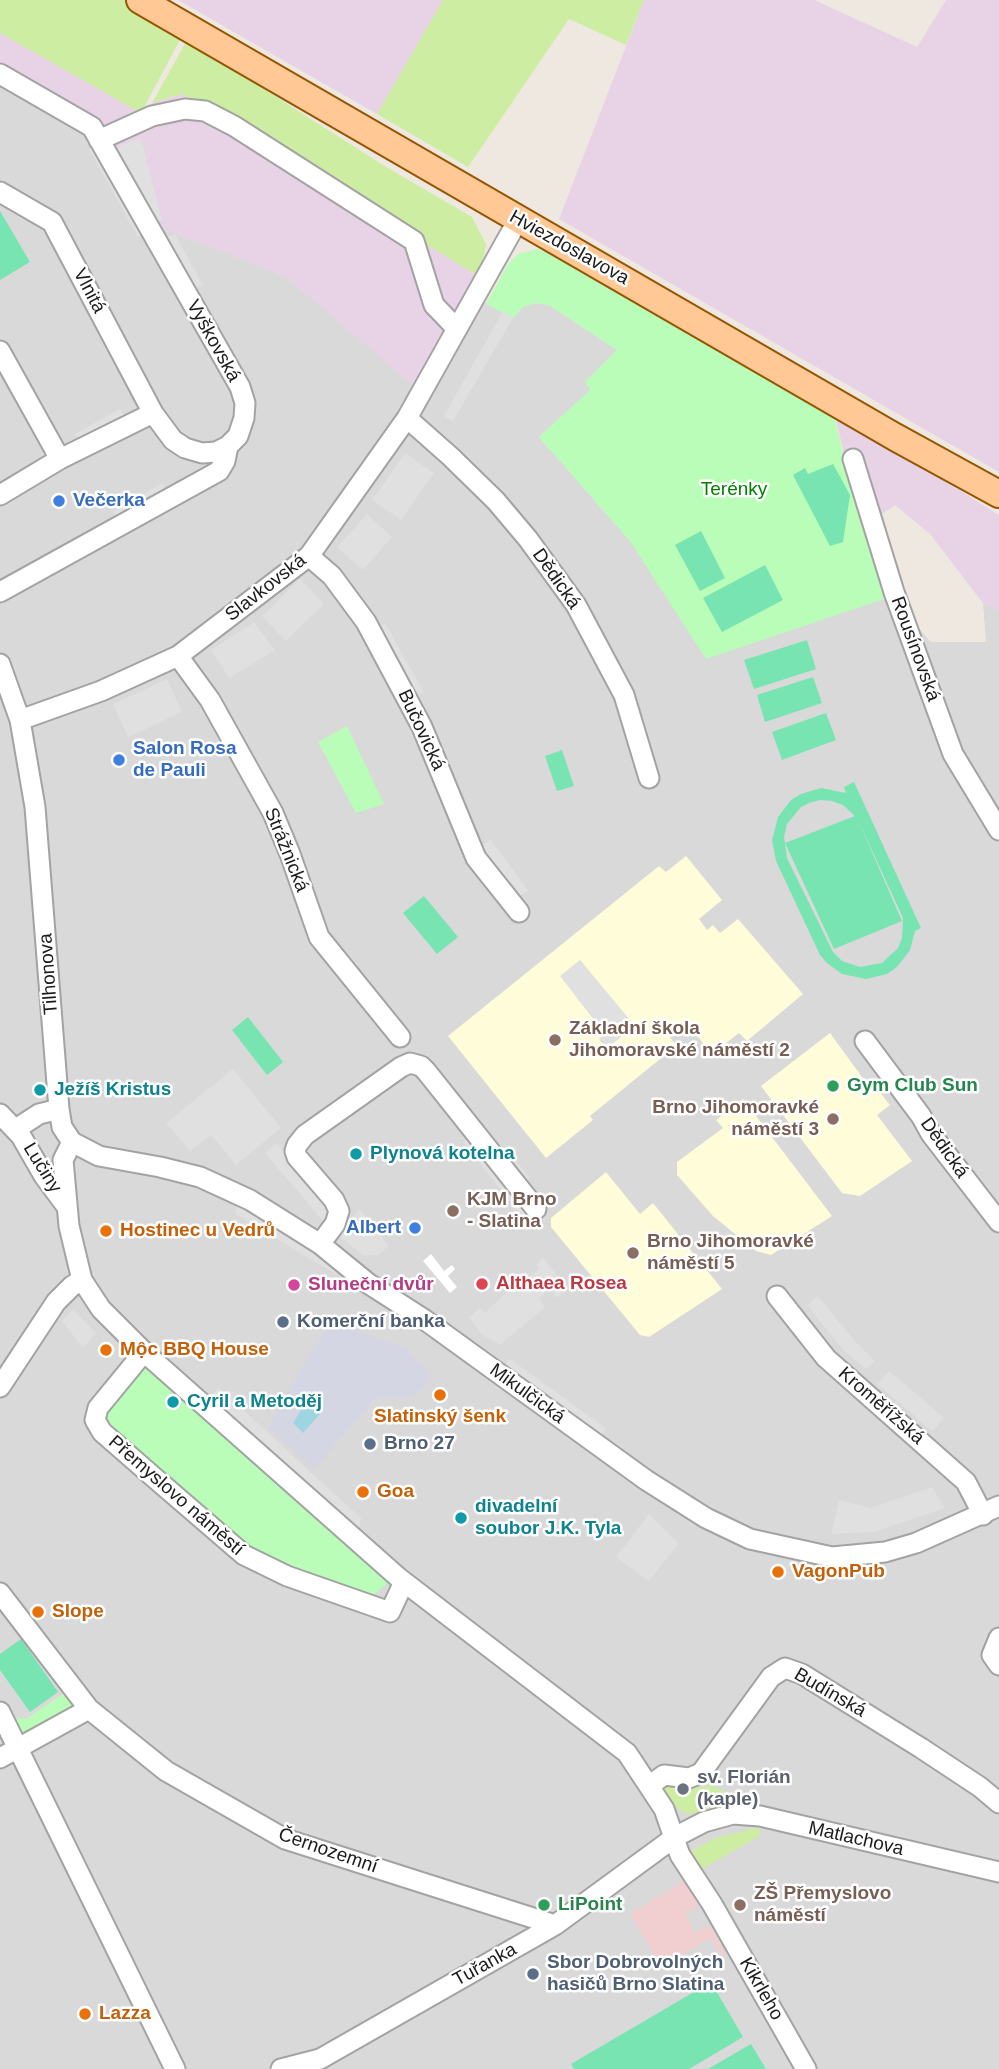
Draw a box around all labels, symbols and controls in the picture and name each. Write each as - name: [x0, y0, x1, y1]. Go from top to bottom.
- street label: Hviezdoslavova: [505, 206, 633, 290]
- street label: Vlnitá: [68, 265, 110, 317]
- street label: Vyškovská: [181, 296, 245, 386]
- park label: Terénky: [701, 479, 767, 501]
- place label: Večerka: [73, 490, 145, 512]
- marker: Večerka: [51, 493, 67, 509]
- street label: Dědická: [527, 544, 585, 614]
- street label: Slavkovská: [221, 549, 311, 627]
- street label: Rousínovská: [886, 593, 944, 705]
- street label: Bučovická: [392, 686, 450, 774]
- place label: Salon Rosa de Pauli: [133, 738, 236, 782]
- marker: Salon Rosa de Pauli: [111, 752, 127, 768]
- street label: Strážnická: [259, 805, 313, 895]
- street label: Tilhonova: [35, 932, 63, 1016]
- place label: Základní škola Jihomoravské náměstí 2: [569, 1018, 790, 1062]
- marker: Základní škola Jihomoravské náměstí 2: [547, 1032, 563, 1048]
- place label: Gym Club Sun: [847, 1075, 978, 1097]
- marker: Gym Club Sun: [825, 1078, 841, 1094]
- place label: Ježíš Kristus: [54, 1079, 171, 1101]
- marker: Ježíš Kristus: [32, 1082, 48, 1098]
- place label: Brno Jihomoravké náměstí 3: [652, 1097, 819, 1141]
- marker: Brno Jihomoravké náměstí 3: [825, 1111, 841, 1127]
- street label: Dědická: [915, 1113, 973, 1183]
- street label: Lučiny: [18, 1139, 66, 1197]
- place label: Plynová kotelna: [370, 1143, 515, 1165]
- marker: Plynová kotelna: [348, 1146, 364, 1162]
- place label: KJM Brno - Slatina: [467, 1189, 557, 1233]
- marker: KJM Brno - Slatina: [445, 1203, 461, 1219]
- place label: Albert: [346, 1217, 401, 1239]
- place label: Hostinec u Vedrů: [120, 1220, 275, 1242]
- marker: Albert: [407, 1220, 423, 1236]
- marker: Hostinec u Vedrů: [98, 1223, 114, 1239]
- place label: Brno Jihomoravké náměstí 5: [647, 1231, 814, 1275]
- marker: Brno Jihomoravké náměstí 5: [625, 1245, 641, 1261]
- place label: Althaea Rosea: [496, 1273, 627, 1295]
- place label: Sluneční dvůr: [308, 1274, 434, 1296]
- marker: Althaea Rosea: [474, 1276, 490, 1292]
- marker: Sluneční dvůr: [286, 1277, 302, 1293]
- place label: Komerční banka: [297, 1311, 445, 1333]
- marker: Komerční banka: [275, 1314, 291, 1330]
- place label: Mộc BBQ House: [120, 1339, 269, 1361]
- marker: Mộc BBQ House: [98, 1342, 114, 1358]
- street label: Mikulčická: [485, 1359, 569, 1429]
- street label: Kroměřížská: [833, 1362, 929, 1450]
- marker: Slatinský šenk: [432, 1387, 448, 1403]
- place label: Cyril a Metoděj: [187, 1391, 322, 1413]
- marker: Cyril a Metoděj: [165, 1394, 181, 1410]
- place label: Slatinský šenk: [374, 1406, 506, 1428]
- street label: Přemyslovo náměstí: [104, 1431, 248, 1561]
- place label: Brno 27: [384, 1433, 455, 1455]
- marker: Brno 27: [362, 1436, 378, 1452]
- place label: Goa: [377, 1481, 414, 1503]
- marker: Goa: [355, 1484, 371, 1500]
- place label: divadelní soubor J.K. Tyla: [475, 1496, 621, 1540]
- marker: divadelní soubor J.K. Tyla: [453, 1510, 469, 1526]
- place label: VagonPub: [792, 1561, 885, 1583]
- marker: VagonPub: [770, 1564, 786, 1580]
- place label: Slope: [52, 1601, 104, 1623]
- marker: Slope: [30, 1604, 46, 1620]
- street label: Budínská: [790, 1663, 870, 1723]
- place label: sv. Florián (kaple): [697, 1767, 791, 1811]
- marker: sv. Florián (kaple): [675, 1781, 691, 1797]
- street label: Matlachova: [806, 1817, 906, 1861]
- street label: Černozemní: [275, 1823, 381, 1879]
- place label: ZŠ Přemyslovo náměstí: [754, 1883, 891, 1927]
- place label: LiPoint: [558, 1894, 622, 1916]
- marker: LiPoint: [536, 1897, 552, 1913]
- marker: ZŠ Přemyslovo náměstí: [732, 1897, 748, 1913]
- street label: Tuřanka: [449, 1938, 521, 1992]
- place label: Sbor Dobrovolných hasičů Brno Slatina: [547, 1952, 724, 1996]
- street label: Kikrleho: [734, 1954, 788, 2024]
- marker: Sbor Dobrovolných hasičů Brno Slatina: [525, 1966, 541, 1982]
- place label: Lazza: [99, 2003, 151, 2025]
- marker: Lazza: [77, 2006, 93, 2022]

